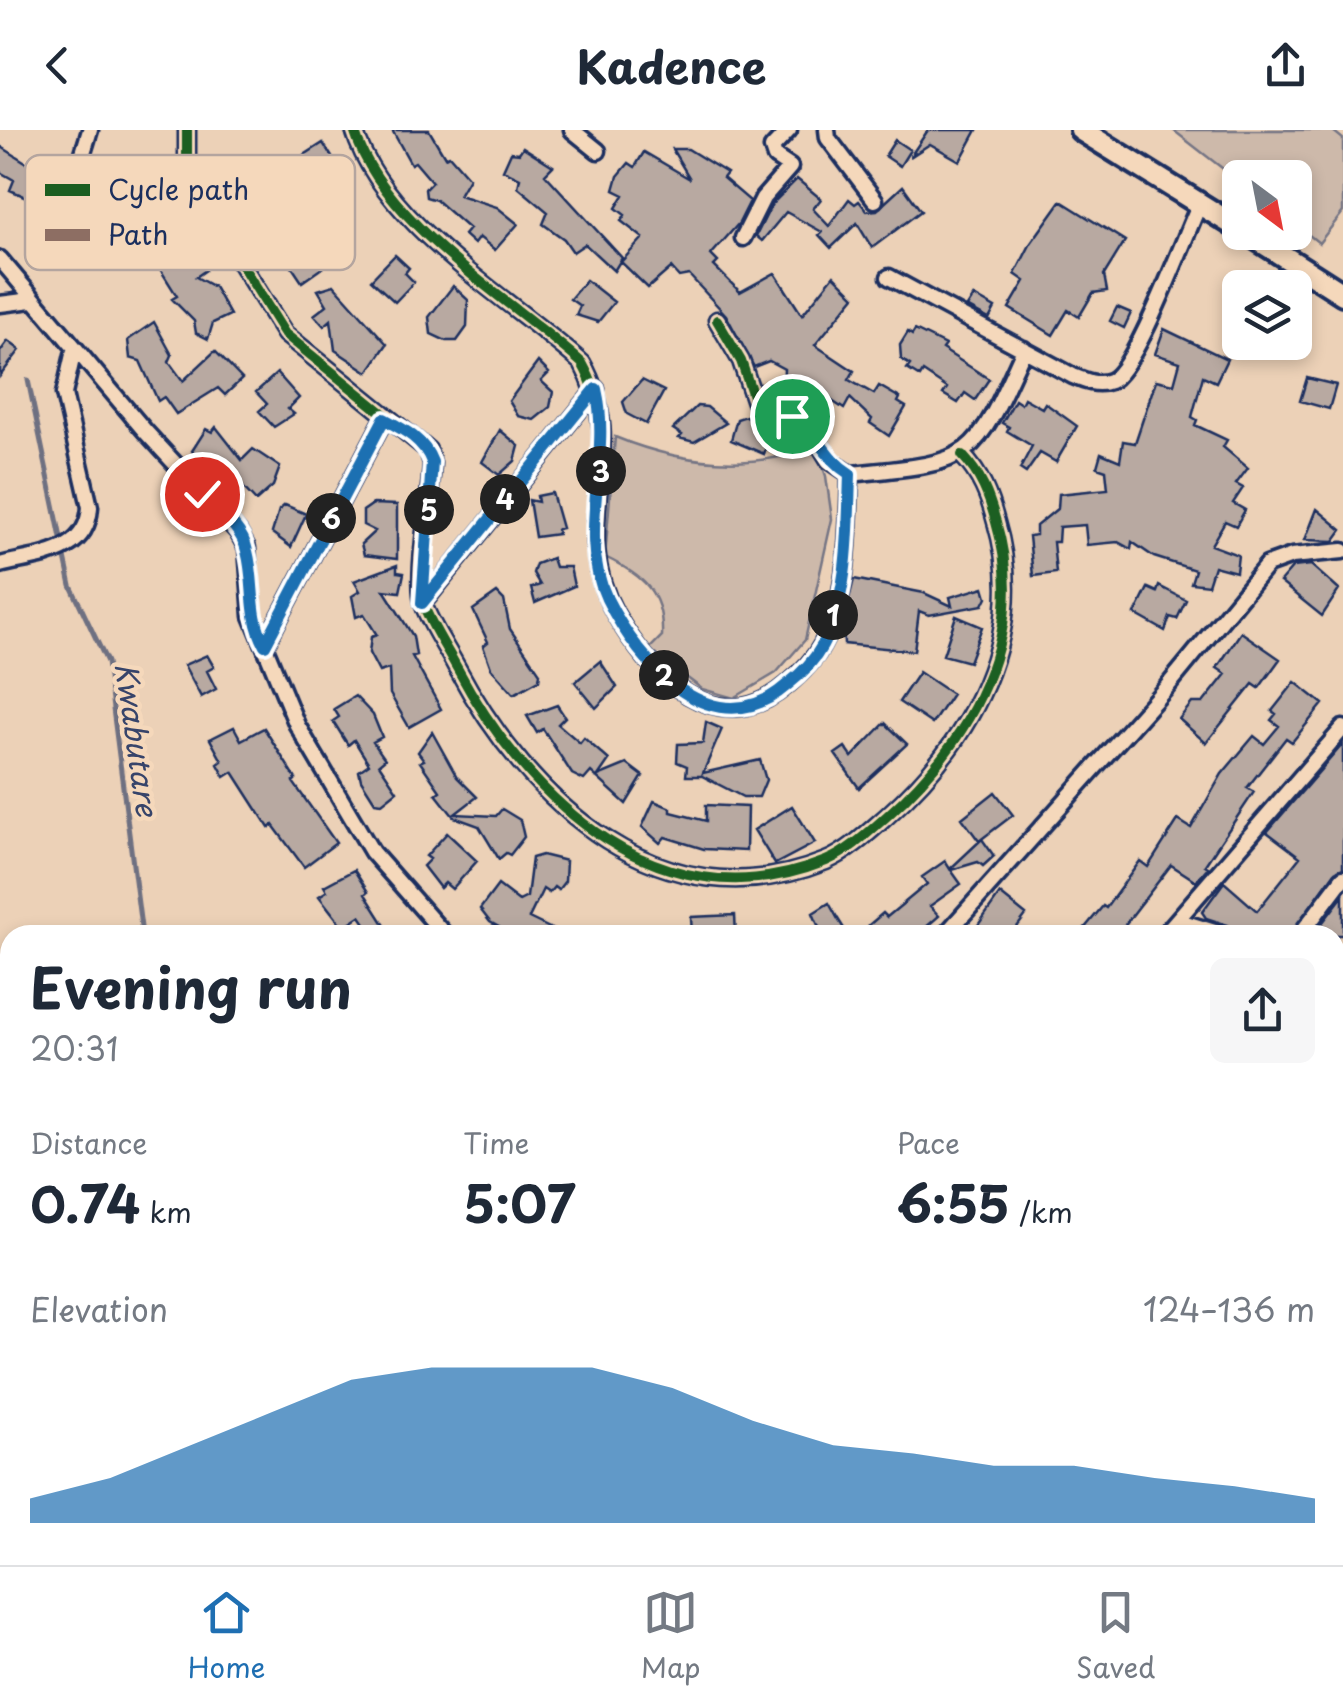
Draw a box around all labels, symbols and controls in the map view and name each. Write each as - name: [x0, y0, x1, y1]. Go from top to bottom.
- text: Kadence: [577, 31, 766, 99]
- icon: back: [30, 38, 85, 93]
- icon: share: [1258, 38, 1313, 93]
- legend: [25, 155, 355, 270]
- north arrow: [1222, 160, 1312, 250]
- map controls: [1222, 160, 1312, 360]
- text: Cycle path: [108, 167, 249, 210]
- text: Path: [108, 212, 168, 255]
- button: layers: [1222, 270, 1312, 360]
- pin: [750, 374, 835, 459]
- icon: arrive: [765, 389, 820, 444]
- pin: 3: [576, 446, 626, 496]
- text: 3: [592, 449, 610, 492]
- pin: [160, 452, 245, 537]
- icon: check: [175, 467, 230, 522]
- pin: 4: [480, 474, 530, 524]
- text: 4: [495, 477, 515, 520]
- pin: 5: [404, 485, 454, 535]
- text: 5: [420, 488, 438, 531]
- pin: 6: [306, 493, 356, 543]
- text: 6: [321, 496, 341, 539]
- pin: 1: [808, 590, 858, 640]
- text: 1: [826, 593, 840, 636]
- pin: 2: [639, 650, 689, 700]
- text: 2: [654, 653, 674, 696]
- water label: Kwabutare: [105, 659, 171, 821]
- text: Evening run: [30, 945, 352, 1028]
- button: share: [1210, 958, 1315, 1063]
- text: 20:31: [30, 1024, 118, 1072]
- text: Distance: [30, 1121, 148, 1164]
- text: Time: [463, 1121, 530, 1164]
- text: Pace: [897, 1121, 960, 1164]
- text: 0.74: [30, 1164, 140, 1240]
- text: 5:07: [463, 1164, 575, 1240]
- text: 6:55: [897, 1164, 1010, 1240]
- text: km: [140, 1190, 192, 1233]
- text: /km: [1010, 1190, 1073, 1233]
- text: Elevation: [30, 1285, 168, 1333]
- text: 124–136 m: [1143, 1285, 1315, 1333]
- tab: Home: [188, 1585, 265, 1688]
- tab: Map: [641, 1585, 701, 1688]
- tab: Saved: [1076, 1585, 1155, 1688]

